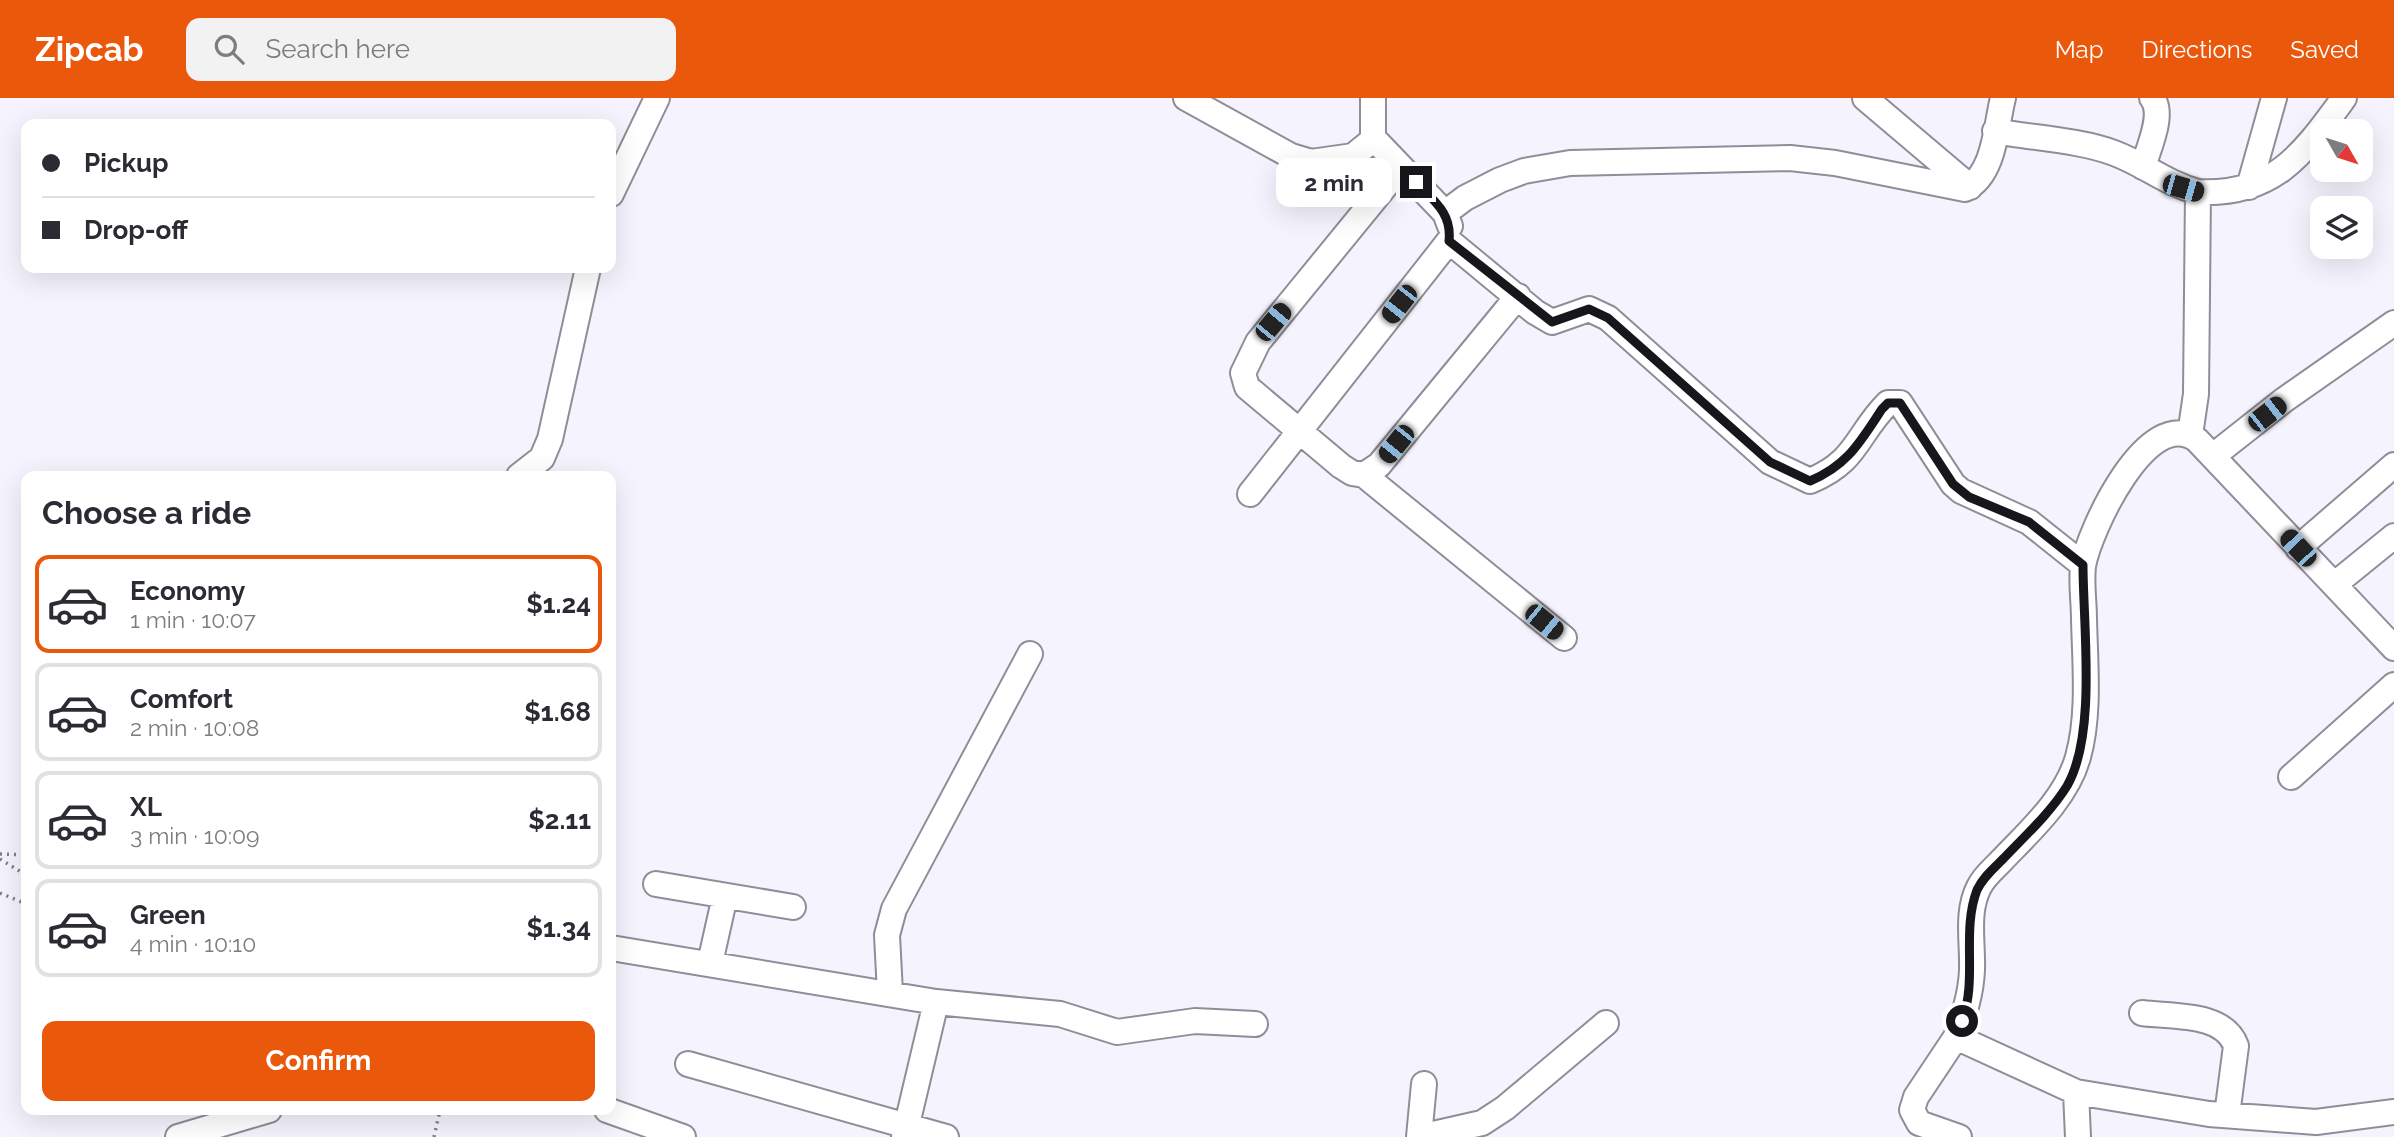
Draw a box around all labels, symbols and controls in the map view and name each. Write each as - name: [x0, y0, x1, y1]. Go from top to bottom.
- search box: [186, 18, 676, 81]
- text: Zipcab: [35, 30, 144, 69]
- icon: search: [210, 30, 248, 68]
- text: Search here: [266, 34, 410, 64]
- text: Map: [2055, 35, 2104, 64]
- text: Directions: [2142, 35, 2252, 64]
- text: Saved: [2290, 35, 2359, 64]
- north arrow: [2310, 119, 2373, 182]
- map controls: [2310, 119, 2373, 259]
- text: Pickup: [84, 148, 169, 178]
- callout: 2 min: [1276, 158, 1392, 206]
- route end: [1400, 166, 1432, 198]
- text: 2 min: [1304, 169, 1364, 196]
- car: [2160, 172, 2207, 204]
- button: layers: [2310, 196, 2373, 259]
- text: Drop-off: [84, 215, 188, 245]
- car: [1378, 281, 1421, 327]
- car: [1252, 299, 1295, 345]
- car: [2244, 393, 2291, 435]
- car: [1375, 421, 1418, 467]
- text: Choose a ride: [42, 494, 251, 531]
- car: [2276, 525, 2321, 571]
- icon: car: [46, 573, 109, 636]
- text: Economy: [130, 576, 245, 606]
- text: $1.24: [526, 589, 591, 619]
- car: [1522, 601, 1567, 643]
- text: 1 min · 10:07: [130, 606, 256, 633]
- icon: car: [46, 681, 109, 744]
- text: Comfort: [130, 684, 233, 714]
- text: $1.68: [524, 697, 591, 727]
- text: 2 min · 10:08: [130, 714, 259, 741]
- icon: car: [46, 789, 109, 852]
- text: XL: [130, 792, 162, 822]
- text: $2.11: [528, 805, 591, 835]
- text: 3 min · 10:09: [130, 822, 260, 849]
- icon: car: [46, 897, 109, 960]
- text: Green: [130, 900, 206, 930]
- text: $1.34: [526, 913, 591, 943]
- text: 4 min · 10:10: [130, 930, 256, 957]
- route start: [1946, 1005, 1978, 1037]
- button: Confirm: [42, 1021, 595, 1101]

